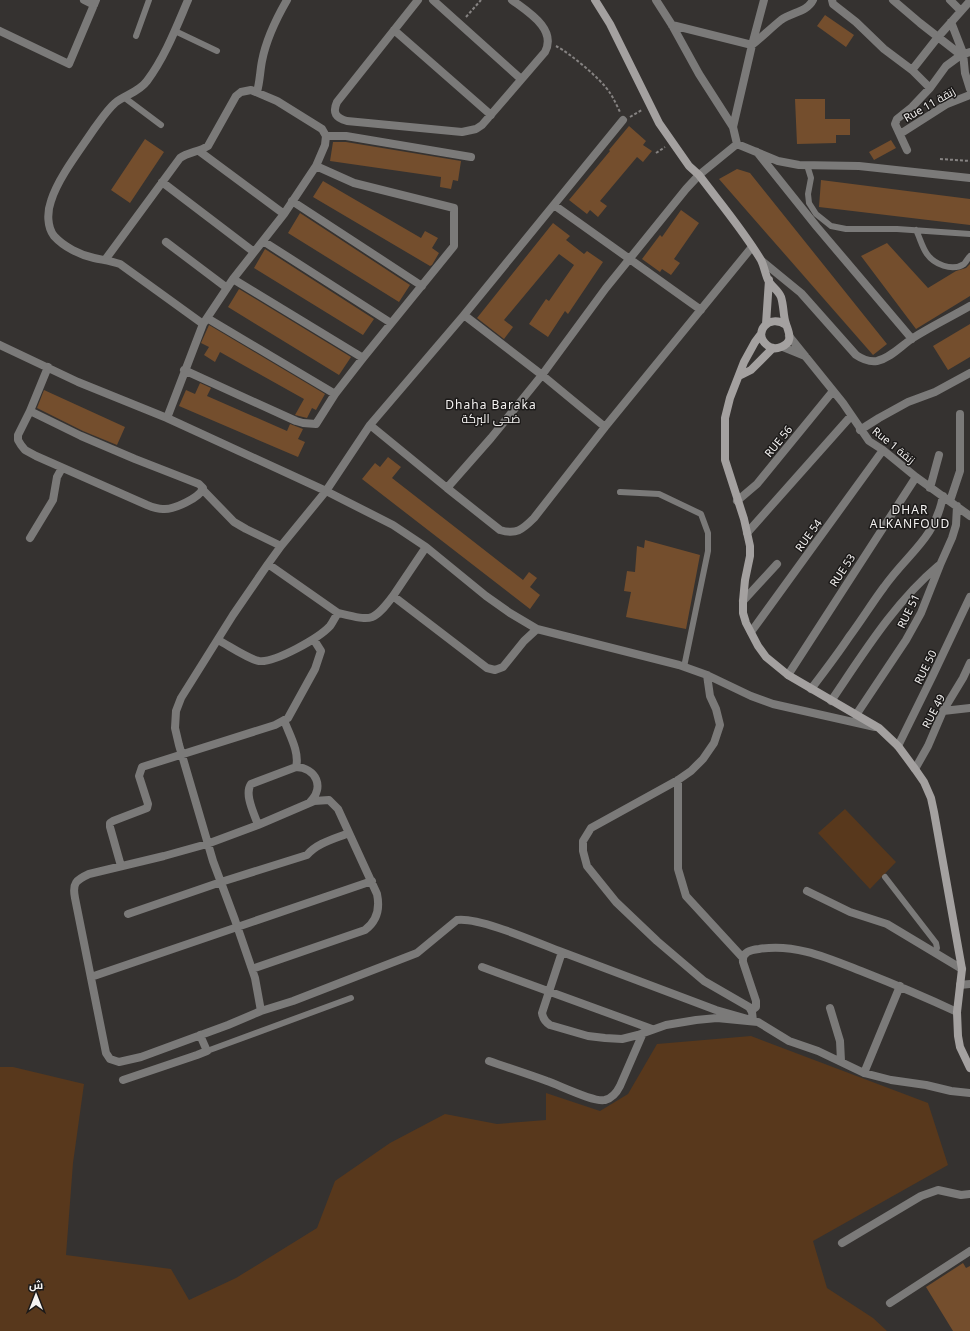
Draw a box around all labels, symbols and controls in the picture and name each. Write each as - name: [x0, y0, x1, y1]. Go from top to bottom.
- street label: Rue 11 زنقة: [900, 83, 958, 125]
- district label: Dhaha Baraka ضحى البركة: [445, 396, 537, 427]
- street label: RUE 56: [761, 422, 795, 460]
- street label: Rue 1 زنقة: [869, 423, 919, 467]
- district label: DHAR ALKANFOUD: [870, 501, 950, 532]
- street label: RUE 54: [791, 515, 825, 554]
- street label: RUE 53: [826, 551, 858, 589]
- street label: RUE 51: [893, 591, 923, 631]
- street label: RUE 50: [910, 647, 940, 687]
- street label: RUE 49: [918, 691, 948, 731]
- north arrow: [16, 1275, 56, 1315]
- text: ش: [29, 1277, 43, 1292]

